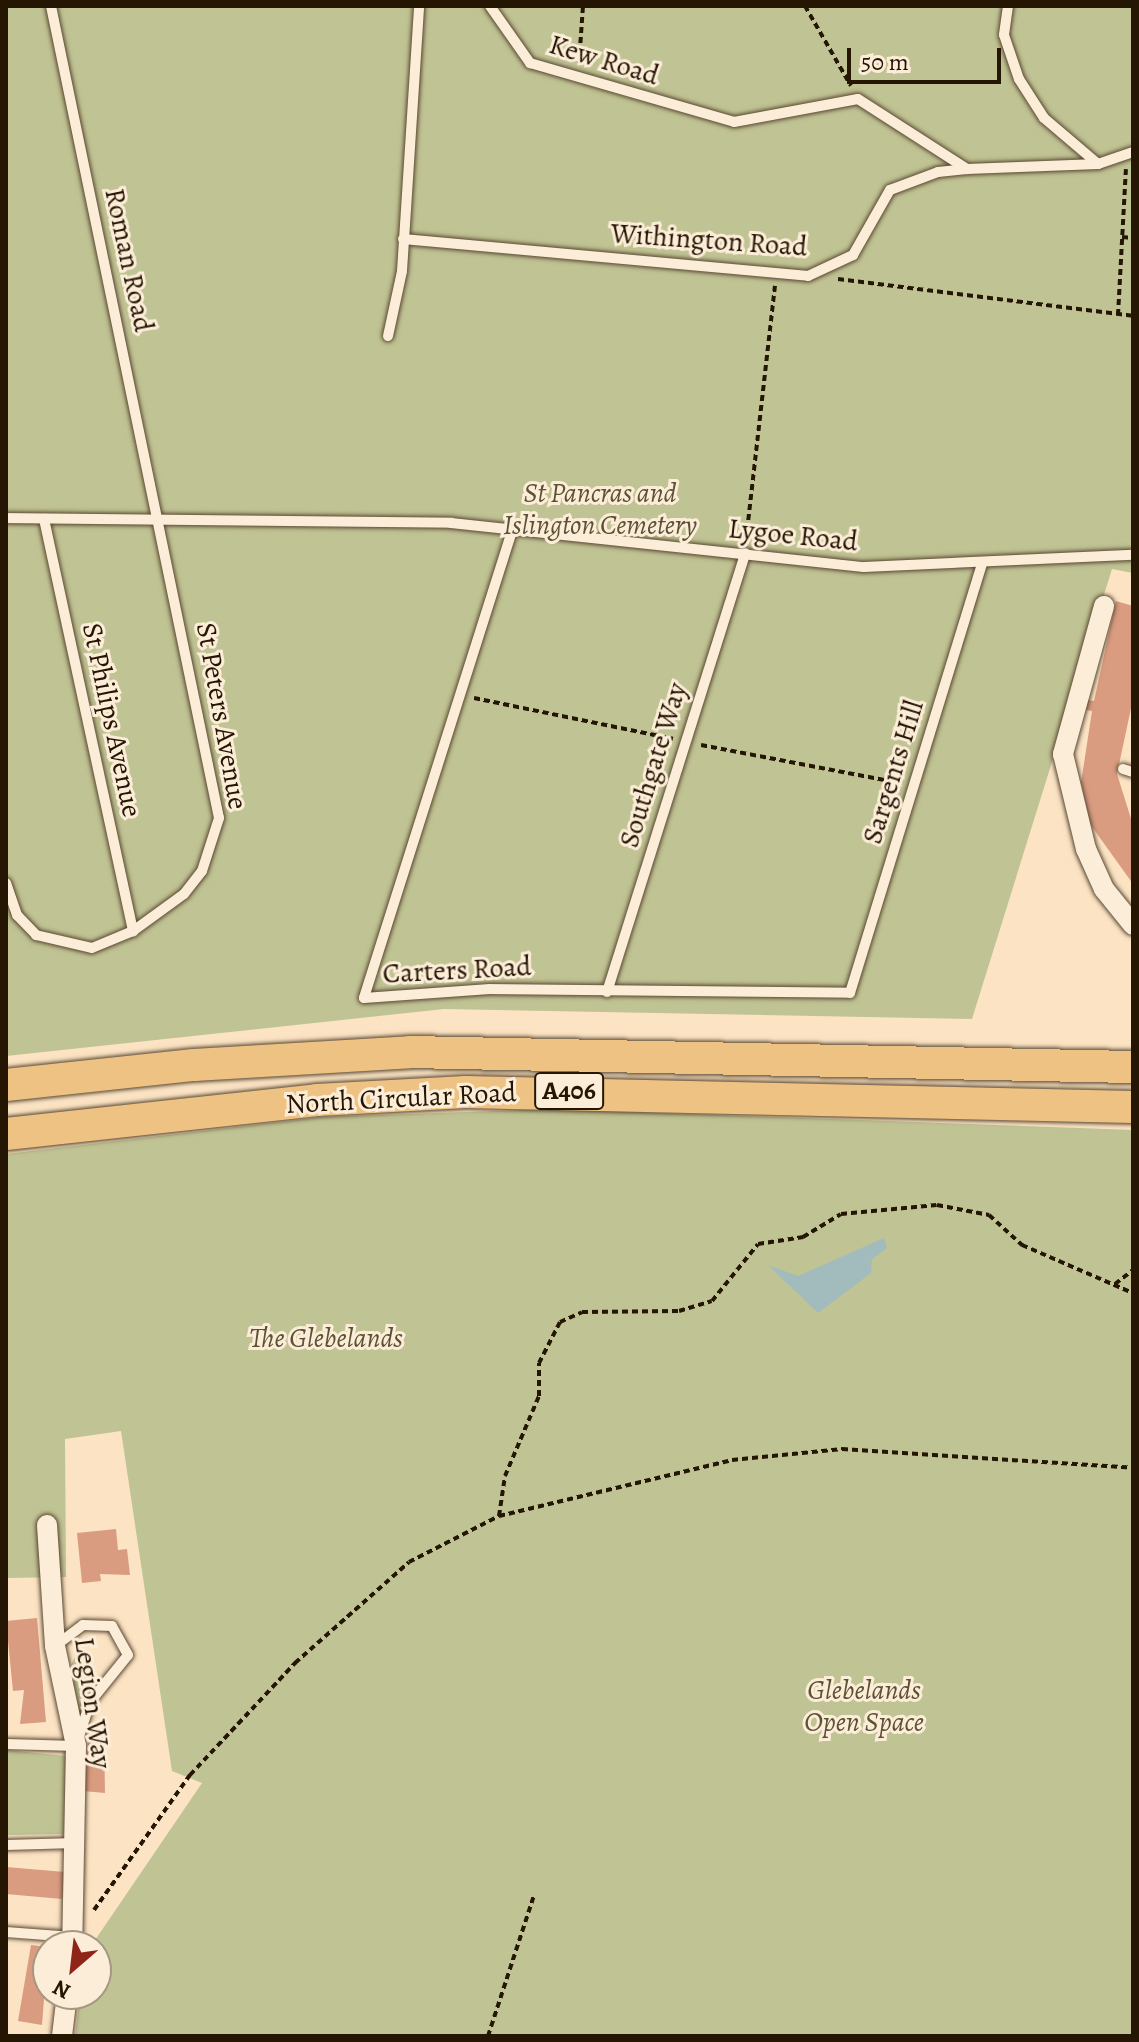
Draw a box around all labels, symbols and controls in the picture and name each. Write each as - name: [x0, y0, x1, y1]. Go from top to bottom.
- street label: Kew Road: [545, 27, 663, 93]
- scale bar: [851, 32, 1005, 82]
- text: 50 m: [861, 46, 909, 78]
- street label: Roman Road: [97, 185, 161, 335]
- street label: Withington Road: [610, 216, 808, 264]
- park label: St Pancras and Islington Cemetery: [503, 476, 697, 542]
- street label: Lygoe Road: [727, 511, 859, 559]
- street label: St Philips Avenue: [75, 620, 149, 820]
- street label: St Peters Avenue: [189, 620, 255, 812]
- street label: Southgate Way: [612, 679, 694, 851]
- street label: Sargents Hill: [855, 696, 931, 848]
- street label: Carters Road: [382, 949, 532, 991]
- road number: A406: [533, 1069, 605, 1113]
- street label: North Circular Road: [285, 1075, 517, 1121]
- park label: The Glebelands: [249, 1321, 403, 1355]
- street label: Legion Way: [67, 1635, 119, 1771]
- park label: Glebelands Open Space: [804, 1673, 924, 1739]
- north arrow: [32, 1930, 112, 2010]
- text: N: [48, 1972, 76, 2006]

